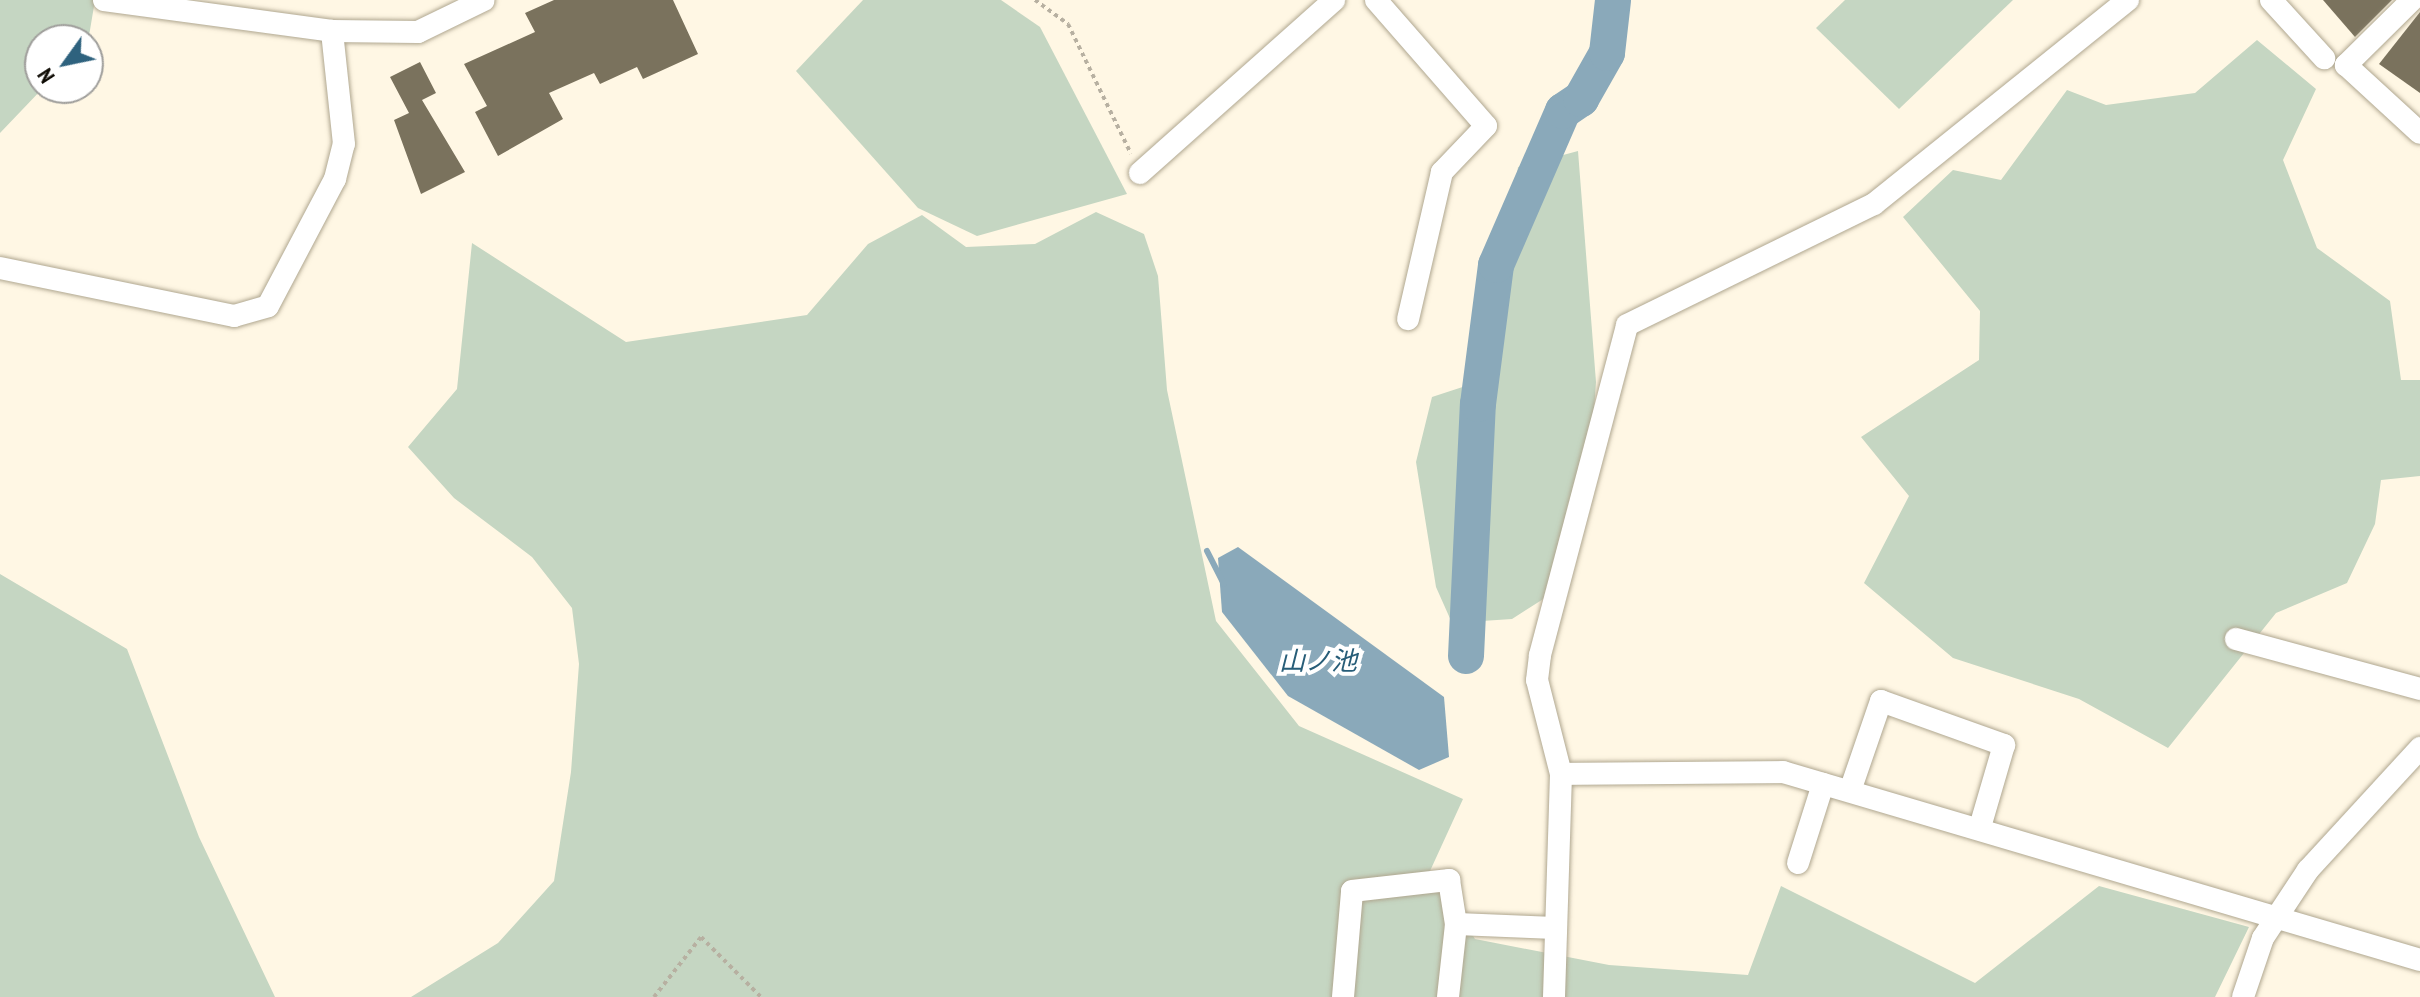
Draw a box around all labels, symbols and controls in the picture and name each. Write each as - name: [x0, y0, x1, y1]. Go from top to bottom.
- north arrow: [24, 24, 104, 104]
- text: N: [31, 63, 61, 89]
- water label: 山ノ池: [1279, 645, 1357, 677]

